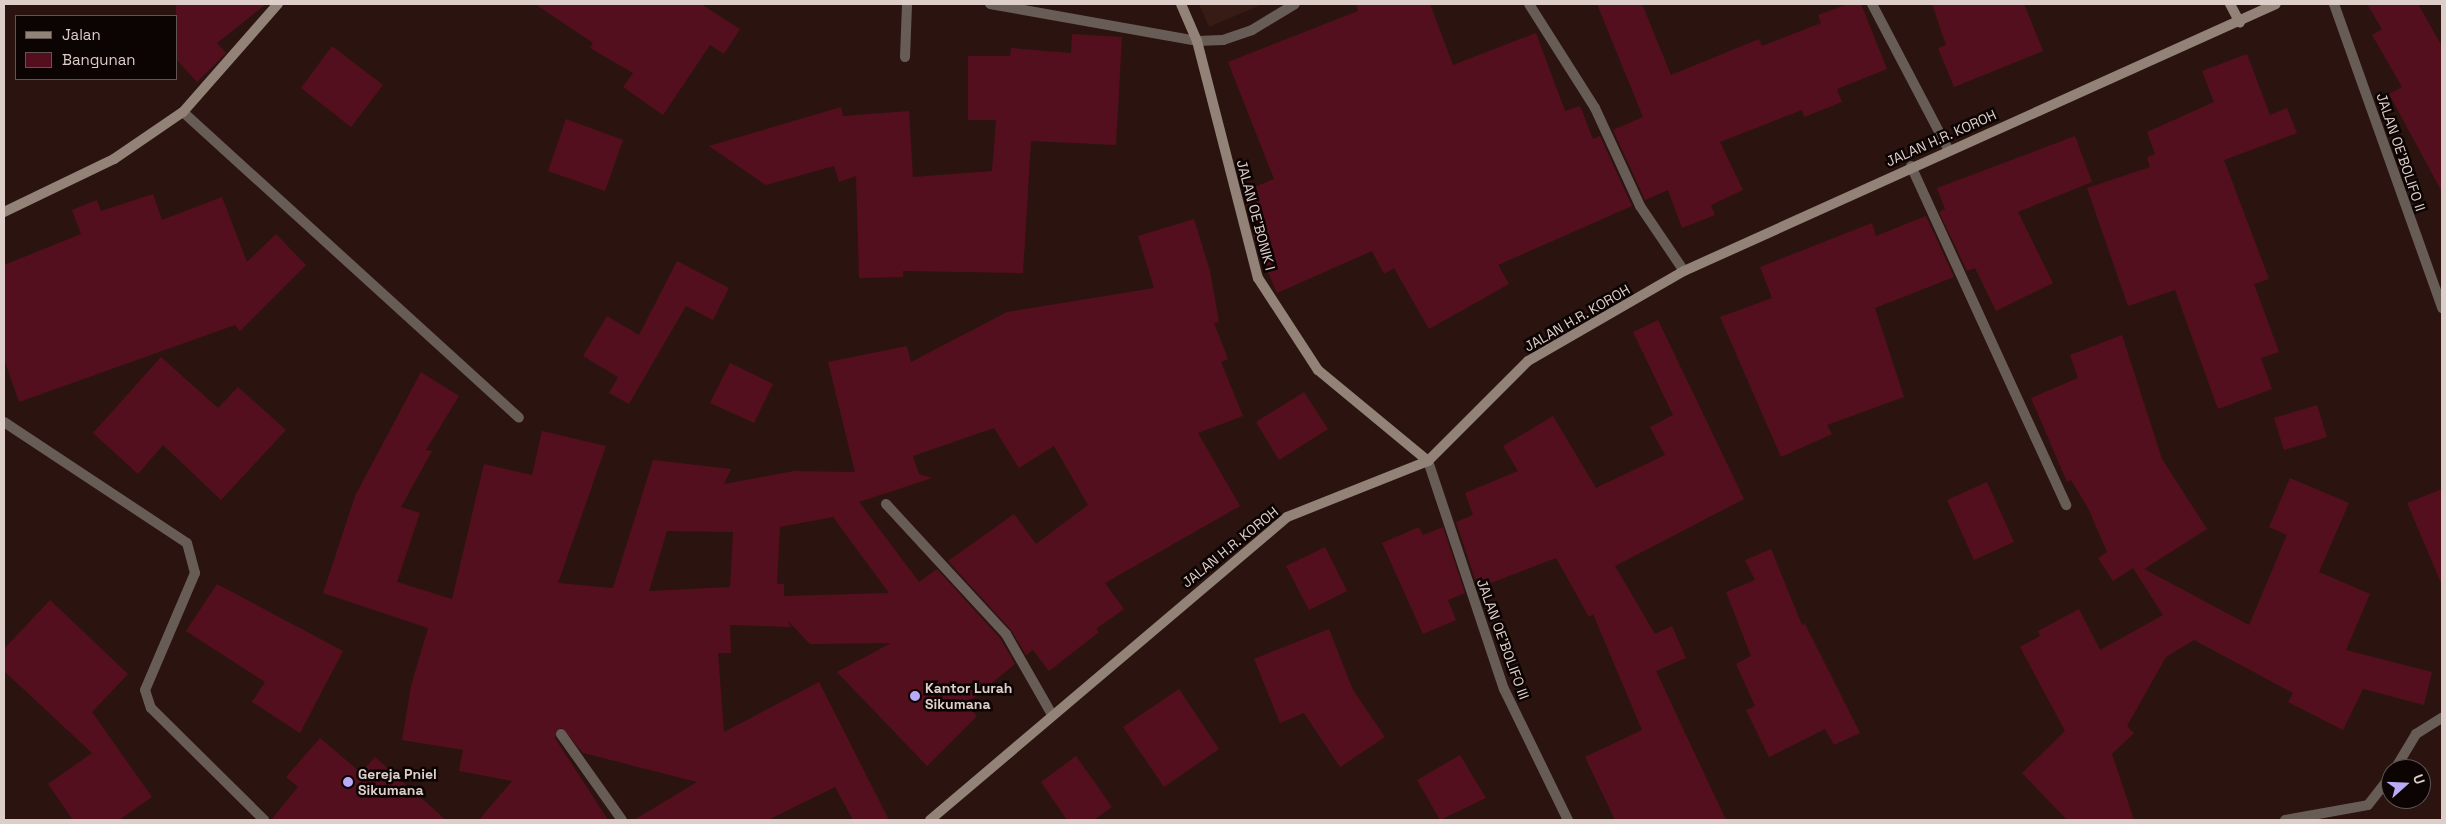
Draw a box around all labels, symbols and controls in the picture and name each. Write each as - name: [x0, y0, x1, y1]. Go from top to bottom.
- legend: [15, 15, 178, 80]
- text: Jalan: [62, 25, 101, 44]
- text: Bangunan: [62, 50, 136, 69]
- street label: JALAN OE'BOLIFO II: [2373, 91, 2429, 213]
- street label: JALAN H.R. KOROH: [1883, 106, 1999, 170]
- street label: JALAN OE'BONIK I: [1233, 158, 1279, 272]
- street label: JALAN H.R. KOROH: [1521, 281, 1633, 355]
- street label: JALAN H.R. KOROH: [1178, 503, 1282, 591]
- street label: JALAN OE'BOLIFO III: [1473, 576, 1533, 702]
- place label: Kantor Lurah Sikumana: [925, 680, 1012, 712]
- marker: Kantor Lurah Sikumana: [909, 690, 921, 702]
- north arrow: [2381, 759, 2431, 809]
- place label: Gereja Pniel Sikumana: [358, 766, 437, 799]
- text: U: [2409, 772, 2429, 787]
- marker: Gereja Pniel Sikumana: [342, 776, 354, 788]

